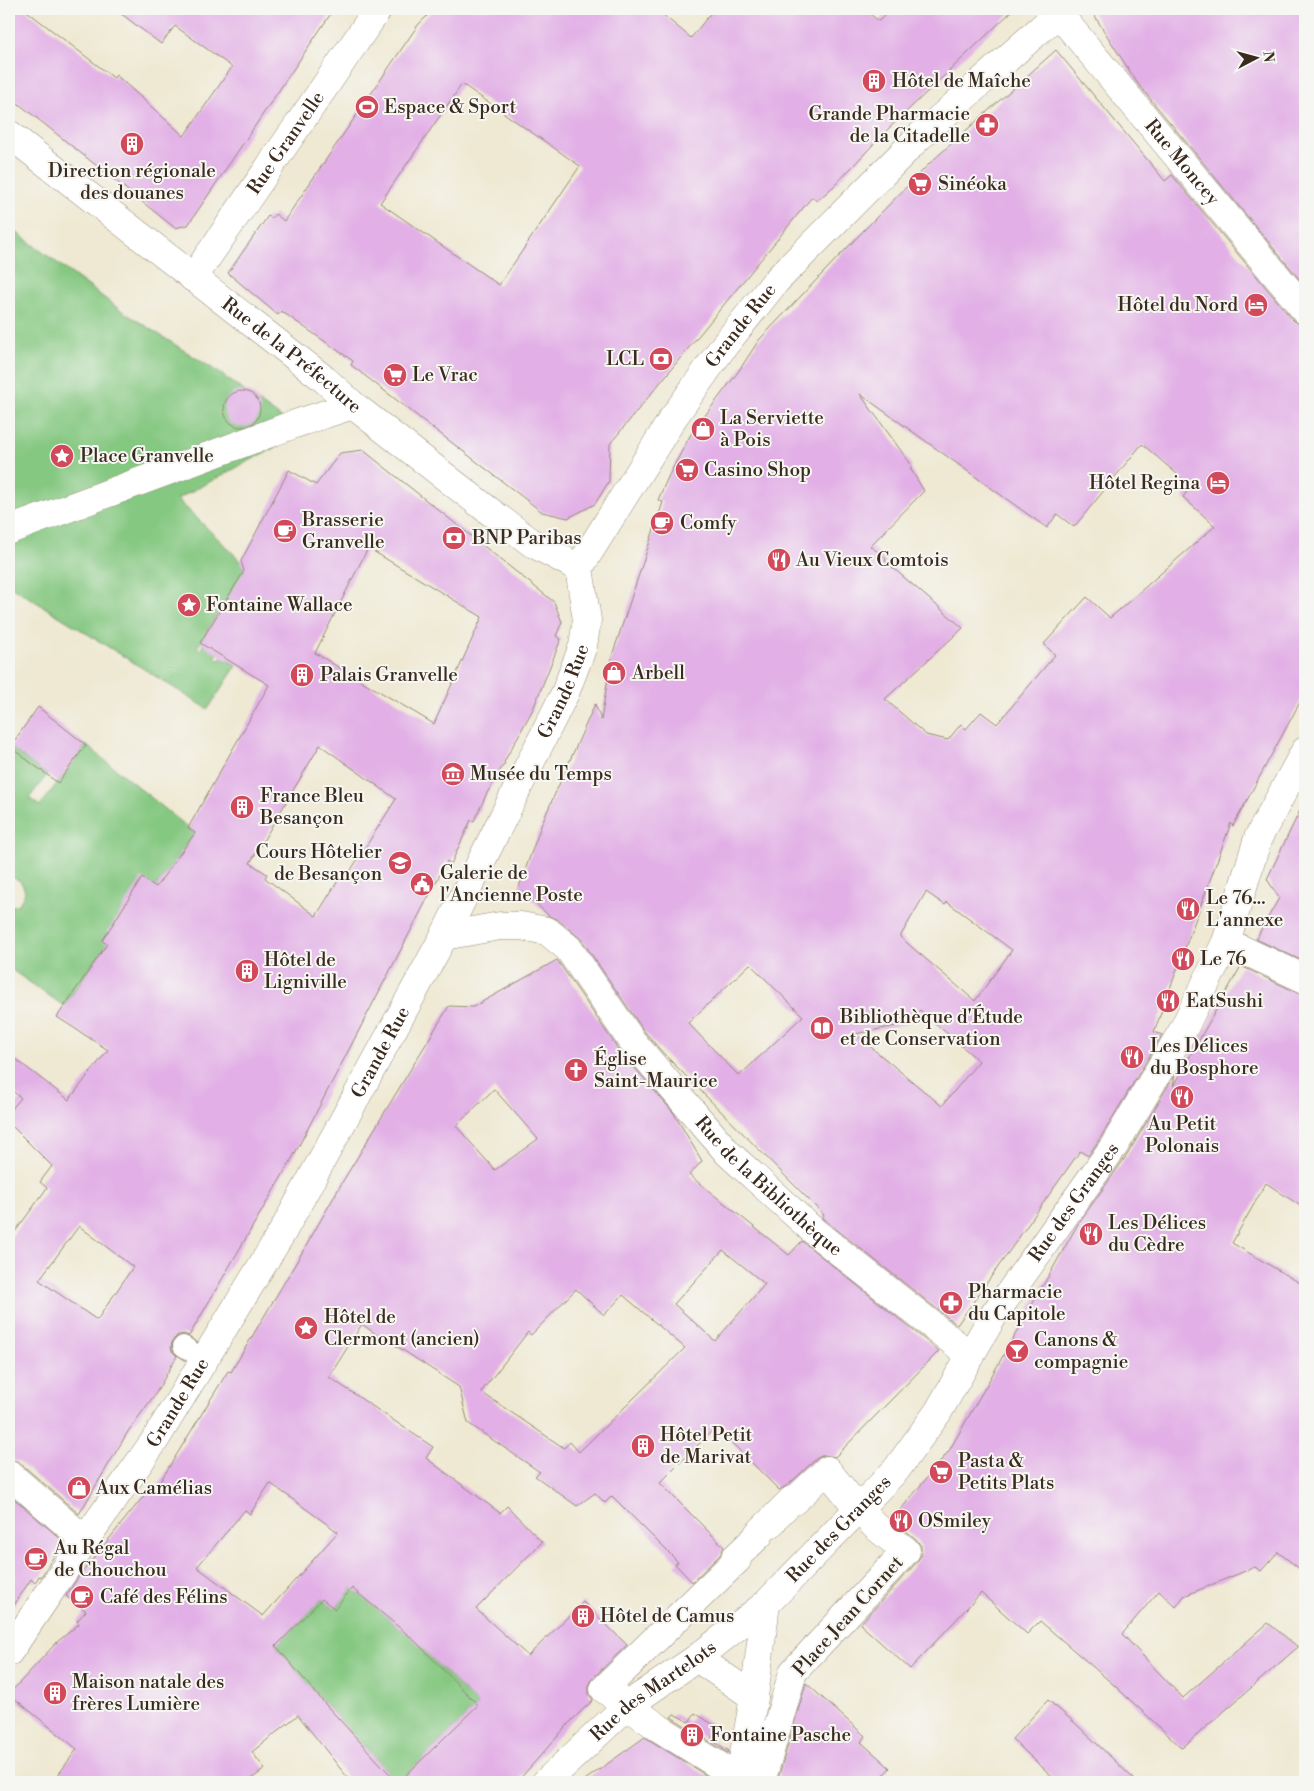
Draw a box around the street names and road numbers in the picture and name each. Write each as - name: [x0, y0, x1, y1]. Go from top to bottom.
- street label: Rue Granvelle: [242, 87, 330, 199]
- street label: Rue Moncey: [1139, 114, 1225, 211]
- street label: Grande Rue: [700, 278, 781, 372]
- street label: Rue de la Préfecture: [217, 292, 366, 419]
- street label: Grande Rue: [532, 641, 595, 743]
- street label: Grande Rue: [346, 1002, 415, 1102]
- street label: Rue de la Bibliothèque: [690, 1111, 847, 1261]
- street label: Rue des Granges: [1023, 1138, 1124, 1267]
- street label: Grande Rue: [141, 1353, 214, 1452]
- street label: Rue des Granges: [781, 1470, 896, 1588]
- street label: Place Jean Cornet: [788, 1551, 909, 1681]
- street label: Rue des Martelots: [585, 1635, 721, 1747]

